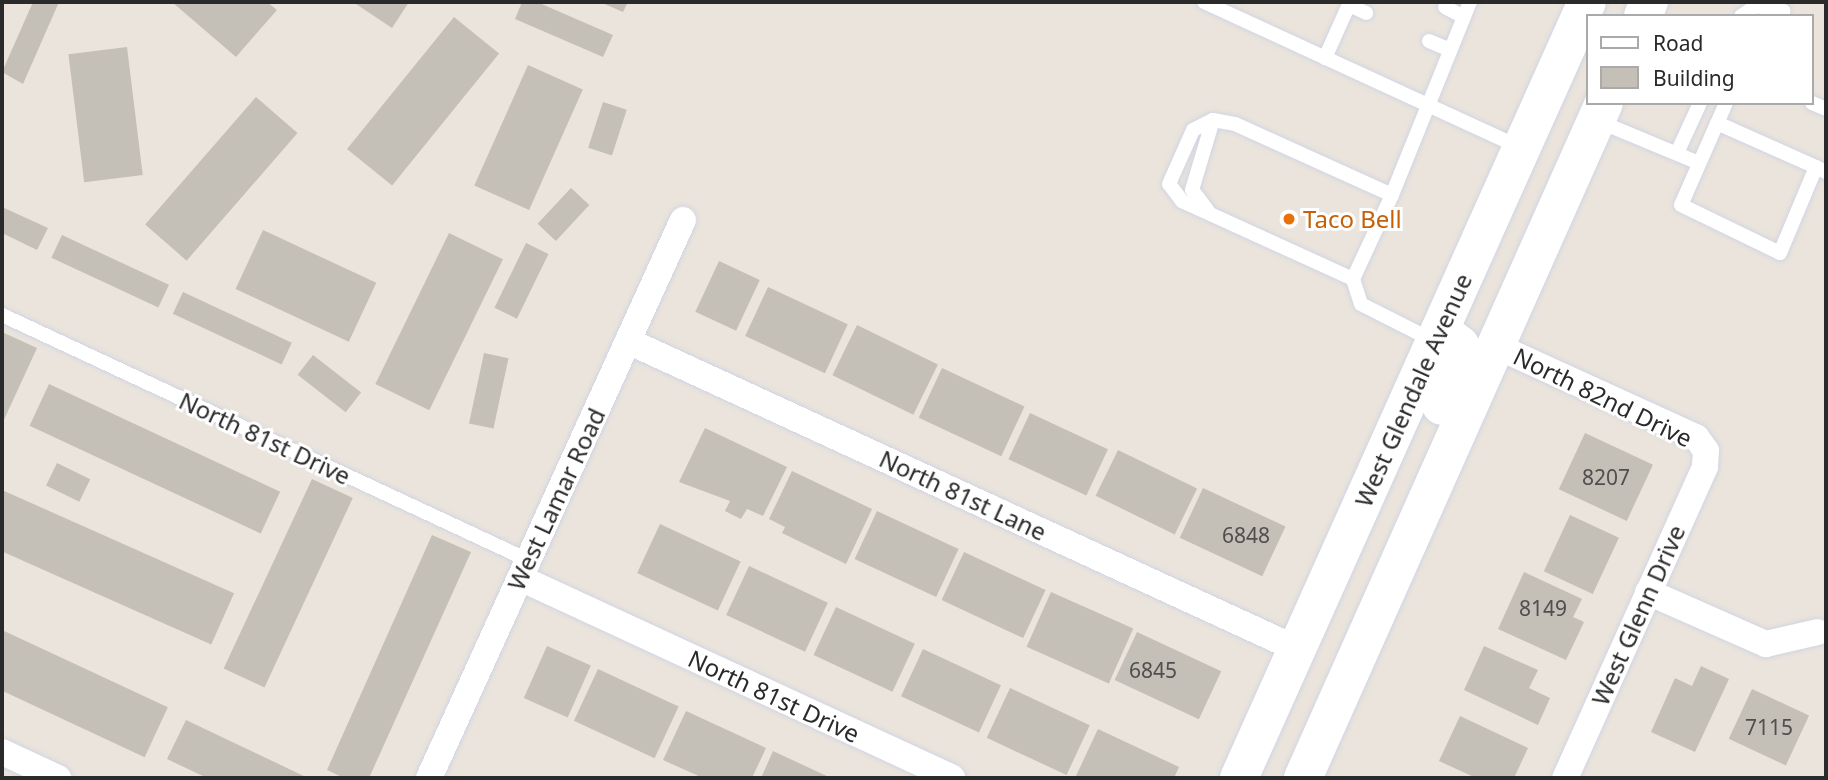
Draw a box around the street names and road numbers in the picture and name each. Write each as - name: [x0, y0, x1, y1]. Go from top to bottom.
- street label: West Glendale Avenue: [1349, 269, 1477, 511]
- street label: North 82nd Drive: [1509, 341, 1697, 453]
- street label: North 81st Drive: [175, 386, 355, 490]
- street label: West Lamar Road: [501, 403, 611, 595]
- street label: North 81st Lane: [875, 444, 1051, 546]
- street label: West Glenn Drive: [1585, 520, 1691, 710]
- street label: North 81st Drive: [684, 644, 864, 748]

